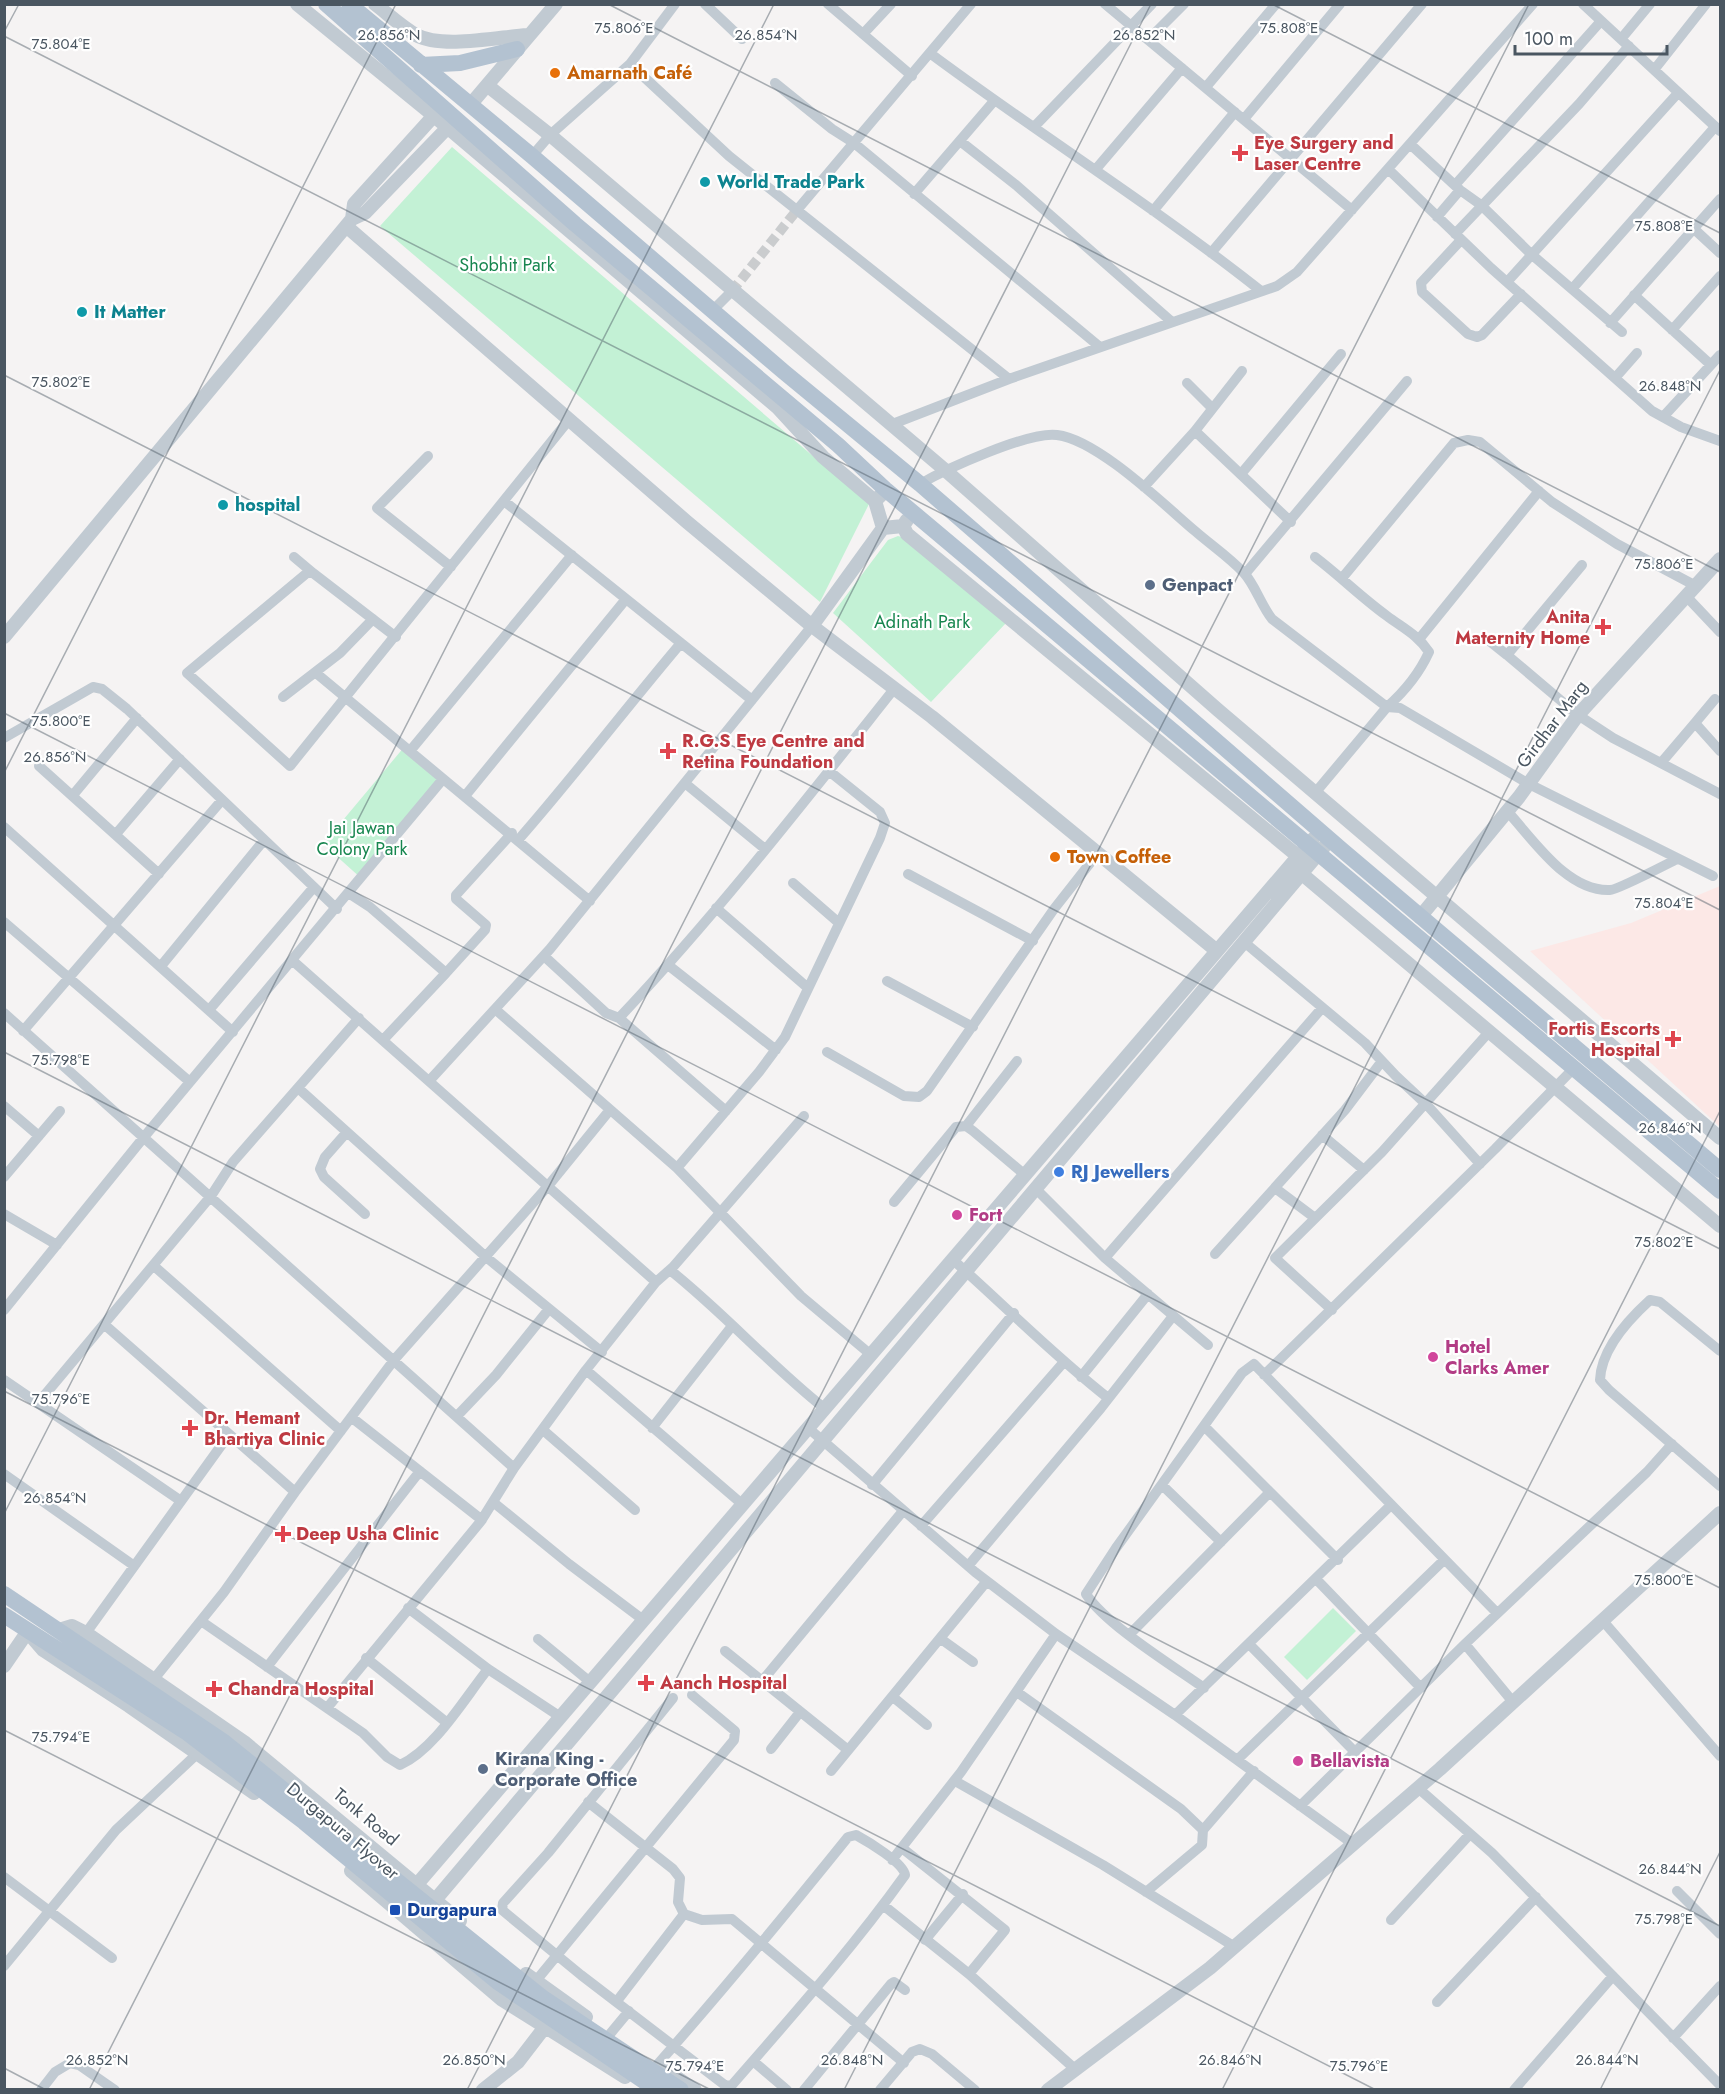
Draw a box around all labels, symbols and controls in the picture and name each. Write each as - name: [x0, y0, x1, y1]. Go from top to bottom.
- text: 75.806°E: [594, 17, 654, 39]
- text: 75.808°E: [1260, 17, 1318, 39]
- scale bar: [1515, 18, 1666, 56]
- text: 26.856°N: [358, 24, 420, 46]
- text: 26.854°N: [735, 24, 797, 46]
- text: 26.852°N: [1113, 24, 1175, 46]
- text: 100 m: [1524, 26, 1573, 52]
- text: 75.804°E: [31, 33, 91, 55]
- place label: Amarnath Café: [566, 60, 692, 86]
- marker: Amarnath Café: [548, 66, 562, 80]
- place label: Eye Surgery and Laser Centre: [1254, 130, 1394, 177]
- marker: Eye Surgery and Laser Centre: [1231, 144, 1249, 162]
- place label: World Trade Park: [717, 169, 865, 195]
- marker: World Trade Park: [698, 175, 712, 189]
- text: 75.808°E: [1635, 215, 1693, 237]
- park label: Shobhit Park: [459, 252, 555, 278]
- place label: It Matter: [94, 299, 166, 325]
- marker: It Matter: [75, 305, 89, 319]
- text: 75.802°E: [32, 371, 90, 393]
- text: 26.848°N: [1639, 375, 1701, 397]
- place label: hospital: [235, 492, 300, 518]
- marker: hospital: [216, 498, 230, 512]
- text: 75.806°E: [1634, 553, 1694, 575]
- place label: Genpact: [1162, 572, 1233, 598]
- marker: Genpact: [1143, 578, 1157, 592]
- place label: Anita Maternity Home: [1455, 604, 1590, 651]
- park label: Adinath Park: [874, 609, 970, 635]
- marker: Anita Maternity Home: [1594, 618, 1612, 636]
- street label: Girdhar Marg: [1510, 675, 1594, 773]
- text: 75.800°E: [31, 710, 91, 732]
- place label: R.G.S Eye Centre and Retina Foundation: [682, 728, 865, 775]
- marker: R.G.S Eye Centre and Retina Foundation: [659, 742, 677, 760]
- text: 26.856°N: [24, 746, 86, 768]
- park label: Jai Jawan Colony Park: [317, 815, 408, 862]
- place label: Town Coffee: [1067, 844, 1171, 870]
- marker: Town Coffee: [1048, 850, 1062, 864]
- text: 75.804°E: [1634, 892, 1694, 914]
- place label: Fortis Escorts Hospital: [1548, 1016, 1660, 1063]
- marker: Fortis Escorts Hospital: [1664, 1030, 1682, 1048]
- text: 75.798°E: [32, 1049, 90, 1071]
- text: 26.846°N: [1638, 1117, 1702, 1139]
- place label: RJ Jewellers: [1071, 1159, 1169, 1185]
- marker: RJ Jewellers: [1052, 1165, 1066, 1179]
- place label: Fort: [969, 1202, 1002, 1228]
- marker: Fort: [950, 1208, 964, 1222]
- text: 75.802°E: [1635, 1231, 1693, 1253]
- place label: Hotel Clarks Amer: [1445, 1334, 1550, 1381]
- marker: Hotel Clarks Amer: [1426, 1350, 1440, 1364]
- text: 75.796°E: [32, 1388, 90, 1410]
- place label: Dr. Hemant Bhartiya Clinic: [204, 1405, 325, 1452]
- marker: Dr. Hemant Bhartiya Clinic: [181, 1419, 199, 1437]
- text: 26.854°N: [24, 1487, 86, 1509]
- place label: Deep Usha Clinic: [296, 1521, 439, 1547]
- marker: Deep Usha Clinic: [274, 1525, 292, 1543]
- text: 75.800°E: [1634, 1569, 1694, 1591]
- place label: Aanch Hospital: [659, 1670, 787, 1696]
- marker: Aanch Hospital: [637, 1674, 655, 1692]
- place label: Chandra Hospital: [228, 1676, 374, 1702]
- marker: Chandra Hospital: [205, 1680, 223, 1698]
- text: 75.794°E: [32, 1726, 90, 1748]
- place label: Kirana King - Corporate Office: [495, 1746, 637, 1793]
- place label: Bellavista: [1310, 1748, 1390, 1774]
- marker: Bellavista: [1291, 1754, 1305, 1768]
- marker: Kirana King - Corporate Office: [476, 1762, 490, 1776]
- street label: Durgapura Flyover: [281, 1776, 406, 1886]
- street label: Tonk Road: [328, 1782, 404, 1852]
- text: 26.844°N: [1638, 1858, 1702, 1880]
- place label: Durgapura: [407, 1897, 497, 1923]
- marker: Durgapura: [388, 1903, 402, 1917]
- text: 75.798°E: [1635, 1908, 1693, 1930]
- text: 26.852°N: [66, 2049, 128, 2071]
- text: 26.850°N: [442, 2049, 506, 2071]
- text: 26.848°N: [821, 2049, 883, 2071]
- text: 26.846°N: [1198, 2049, 1262, 2071]
- text: 26.844°N: [1575, 2049, 1639, 2071]
- text: 75.794°E: [666, 2055, 724, 2077]
- text: 75.796°E: [1330, 2055, 1388, 2077]

